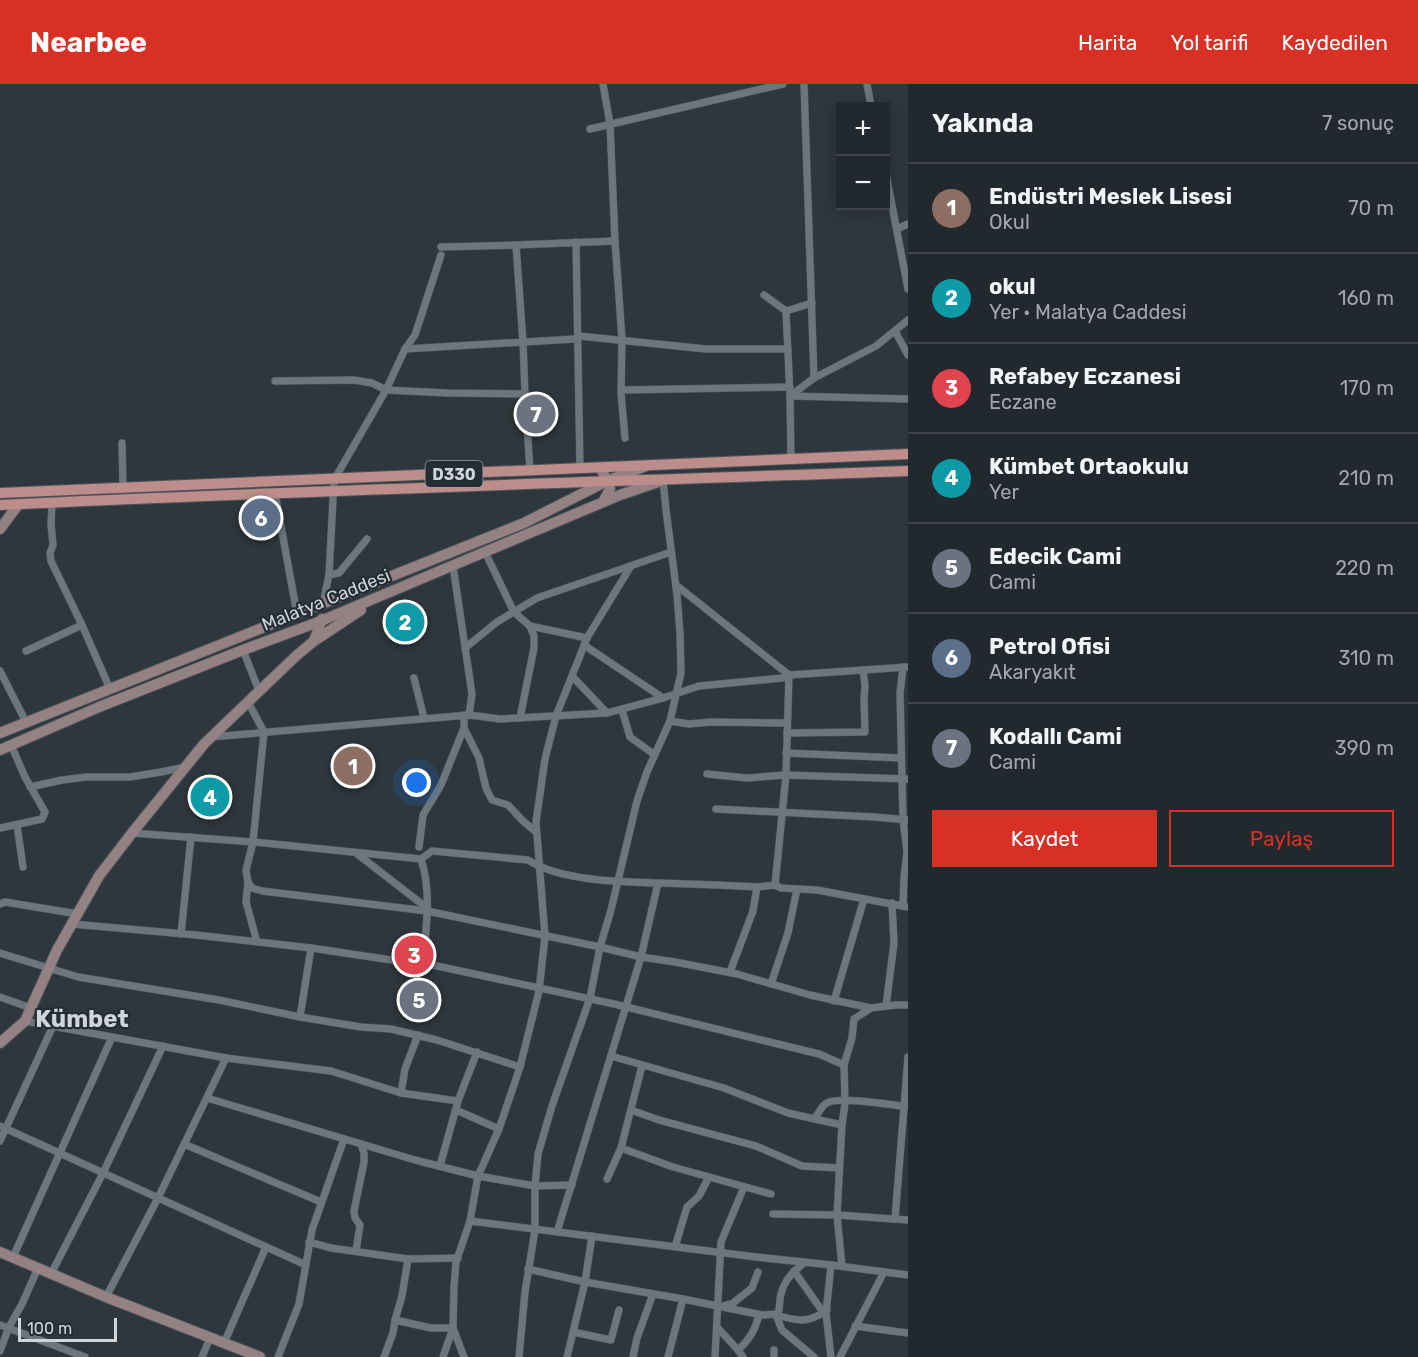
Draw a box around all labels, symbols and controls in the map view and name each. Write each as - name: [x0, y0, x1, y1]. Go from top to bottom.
- text: Nearbee: [30, 26, 147, 59]
- text: Harita: [1078, 30, 1137, 55]
- text: Yol tarifi: [1170, 30, 1249, 55]
- text: Kaydedilen: [1282, 30, 1388, 55]
- map controls: [836, 102, 890, 210]
- button: +: [836, 102, 890, 156]
- text: Yakında: [932, 108, 1034, 139]
- text: 7 sonuç: [1322, 111, 1394, 135]
- button: −: [836, 156, 890, 210]
- text: Endüstri Meslek Lisesi: [989, 183, 1232, 210]
- text: 1: [947, 196, 956, 220]
- text: 70 m: [1348, 196, 1394, 220]
- text: Okul: [989, 210, 1030, 234]
- text: okul: [989, 273, 1036, 300]
- text: 2: [945, 286, 958, 310]
- text: 160 m: [1338, 286, 1394, 310]
- text: Yer · Malatya Caddesi: [989, 300, 1187, 324]
- text: Refabey Eczanesi: [989, 363, 1181, 390]
- text: 3: [945, 376, 958, 400]
- text: 170 m: [1340, 376, 1394, 400]
- text: Eczane: [989, 390, 1057, 414]
- pin: 7: [516, 392, 556, 436]
- text: Kümbet Ortaokulu: [989, 453, 1189, 480]
- road number: D330: [426, 461, 482, 487]
- text: 4: [945, 466, 958, 490]
- text: 210 m: [1338, 466, 1394, 490]
- text: Yer: [989, 480, 1019, 504]
- pin: 6: [242, 496, 280, 540]
- text: Edecik Cami: [989, 543, 1122, 570]
- text: 5: [945, 556, 958, 580]
- text: 220 m: [1335, 556, 1394, 580]
- street label: Malatya Caddesi: [259, 564, 393, 636]
- text: Cami: [989, 570, 1036, 594]
- pin: 2: [386, 600, 424, 644]
- text: Petrol Ofisi: [989, 633, 1110, 660]
- text: 6: [945, 646, 958, 670]
- text: 310 m: [1338, 646, 1394, 670]
- text: Akaryakıt: [989, 660, 1076, 684]
- text: Kodallı Cami: [989, 723, 1122, 750]
- text: 7: [946, 736, 957, 760]
- text: 390 m: [1335, 736, 1394, 760]
- pin: 1: [334, 744, 372, 788]
- text: Cami: [989, 750, 1036, 774]
- your location: [402, 768, 431, 797]
- pin: 4: [190, 774, 230, 820]
- button: Kaydet: [932, 810, 1157, 867]
- button: Paylaş: [1169, 810, 1394, 867]
- pin: 3: [394, 932, 434, 978]
- pin: 5: [400, 978, 438, 1022]
- district label: Kümbet: [35, 1005, 129, 1033]
- scale bar: [18, 1315, 117, 1342]
- text: 100 m: [27, 1319, 72, 1338]

